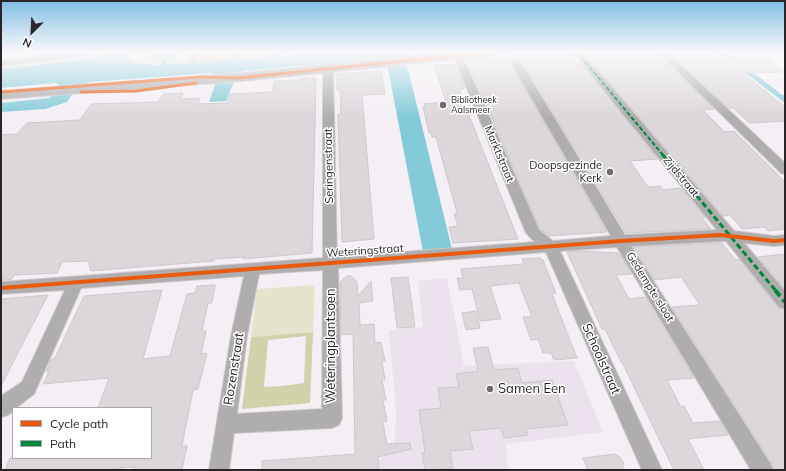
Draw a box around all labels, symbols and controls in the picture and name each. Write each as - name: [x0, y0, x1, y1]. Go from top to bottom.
- north arrow: [12, 12, 52, 52]
- text: N: [20, 35, 34, 51]
- place label: Bibliotheek Aalsmeer: [451, 95, 497, 116]
- marker: Bibliotheek Aalsmeer: [438, 100, 448, 110]
- street label: Marktstraat: [481, 124, 517, 184]
- street label: Seringenstraat: [322, 128, 336, 204]
- street label: Zijdstraat: [660, 154, 702, 200]
- place label: Doopsgezinde Kerk: [529, 159, 602, 185]
- marker: Doopsgezinde Kerk: [605, 167, 615, 177]
- street label: Weteringstraat: [326, 242, 404, 260]
- street label: Gedempte sloot: [623, 250, 677, 324]
- street label: Weteringplantsoen: [323, 288, 339, 404]
- street label: Schoolstraat: [578, 321, 624, 397]
- street label: Rozenstraat: [221, 332, 247, 406]
- place label: Samen Een: [498, 381, 566, 397]
- marker: Samen Een: [485, 384, 495, 394]
- legend: [12, 407, 152, 459]
- text: Cycle path: [50, 416, 108, 431]
- text: Path: [50, 436, 76, 451]

